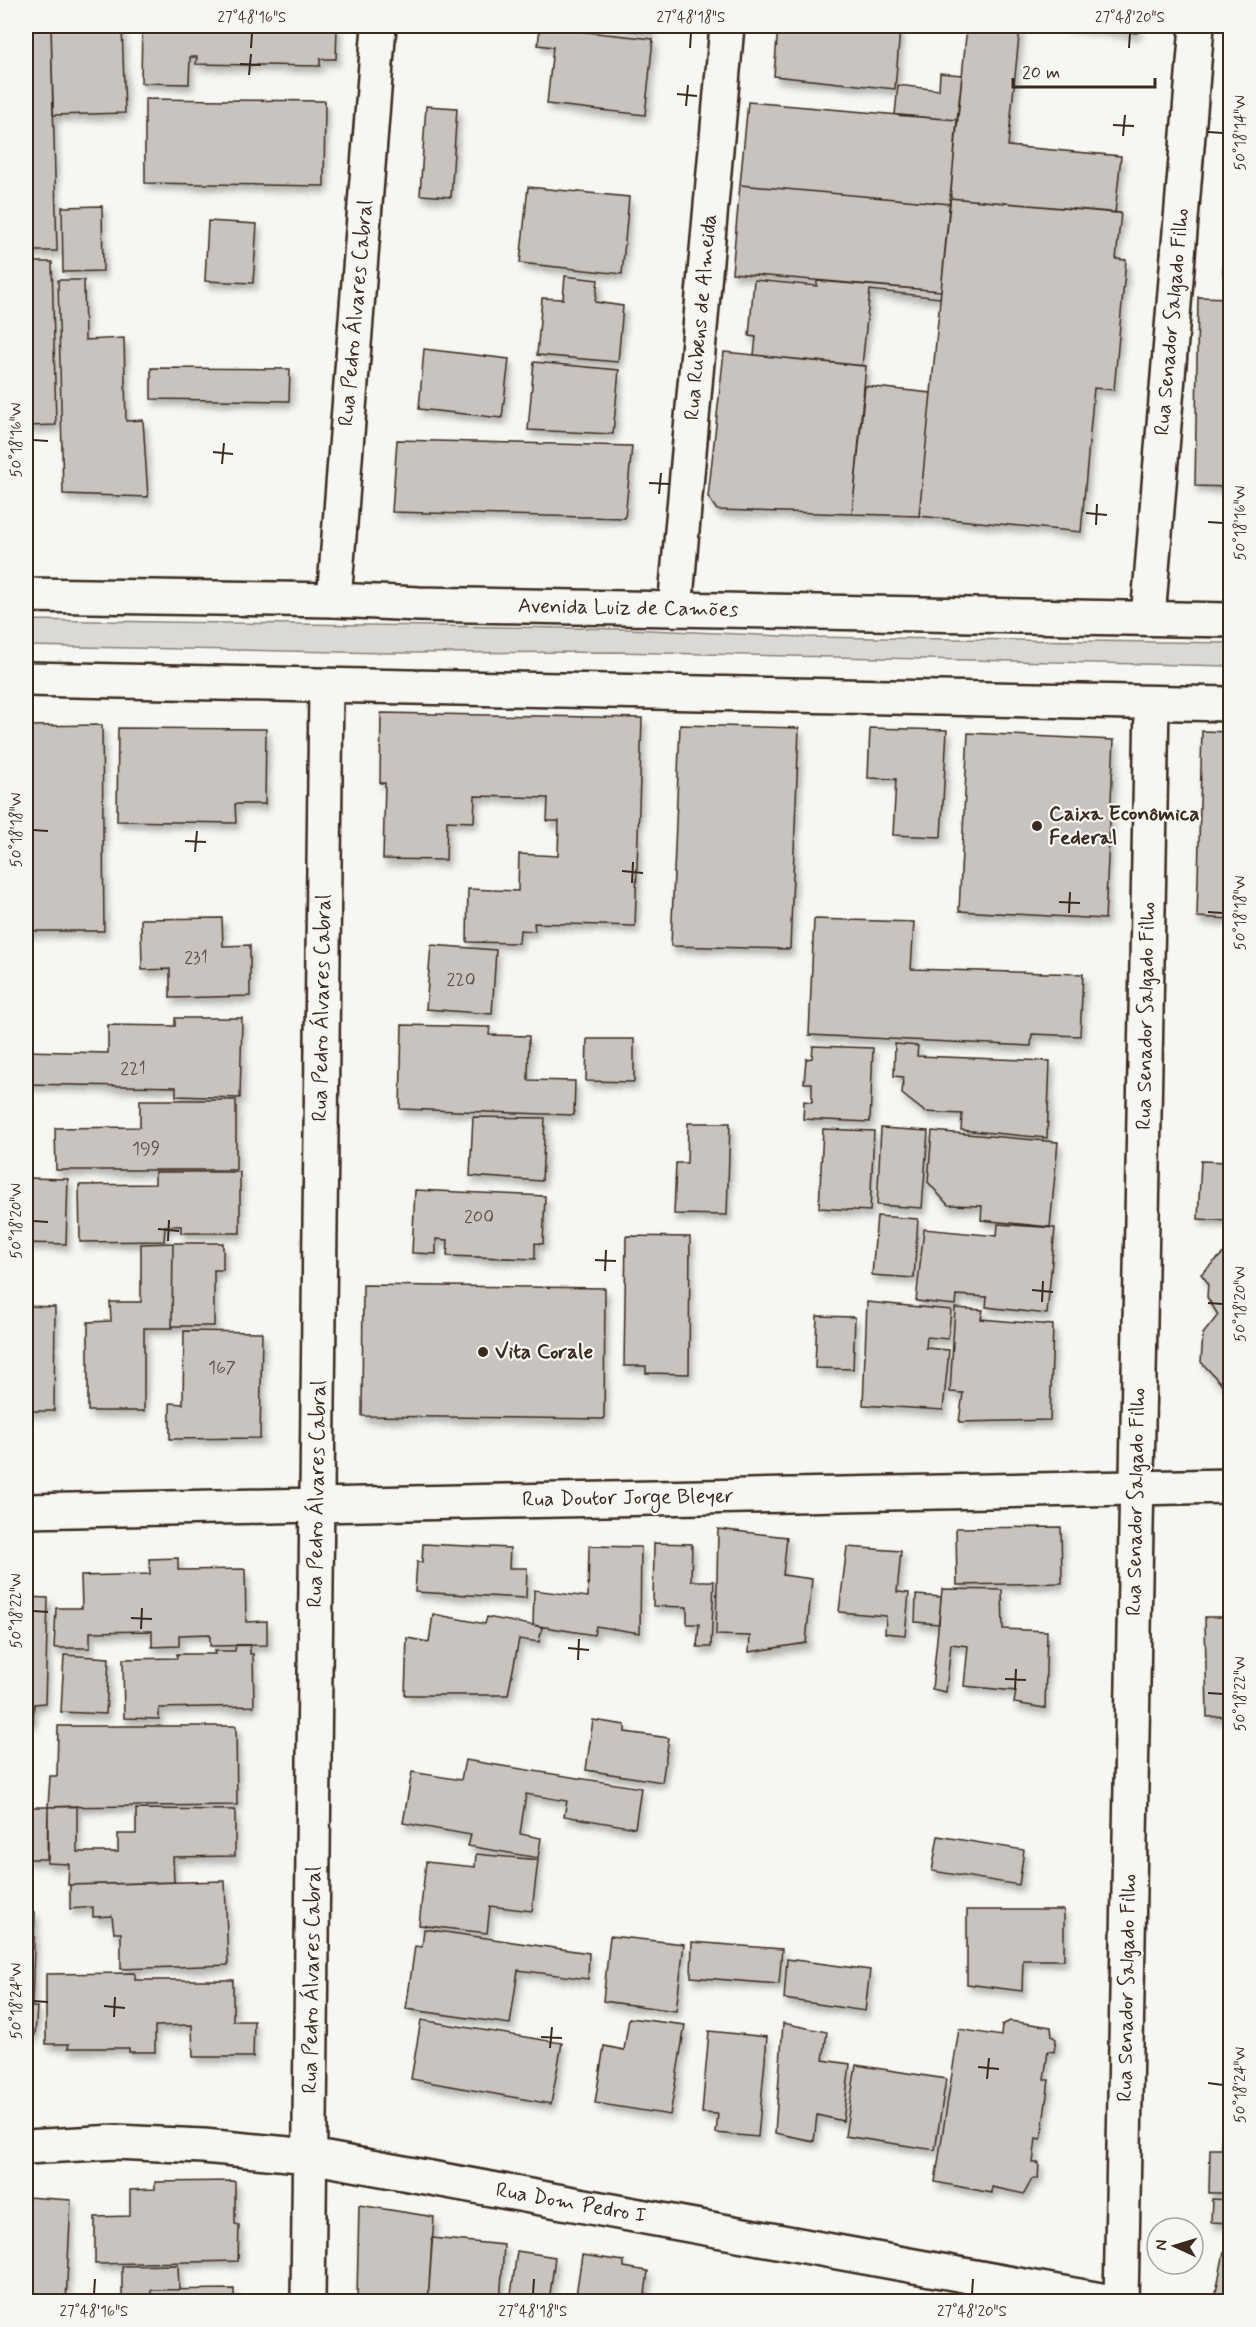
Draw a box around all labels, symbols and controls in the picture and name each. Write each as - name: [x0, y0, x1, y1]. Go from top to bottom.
- text: 27°48'16"S: [218, 8, 286, 28]
- text: 27°48'18"S: [657, 8, 725, 28]
- text: 27°48'20"S: [1095, 8, 1165, 28]
- scale bar: [1013, 51, 1156, 89]
- text: 20 m: [1022, 61, 1060, 85]
- text: 50°18'14"W: [1231, 95, 1251, 171]
- street label: Rua Pedro Álvares Cabral: [332, 199, 380, 427]
- street label: Rua Senador Salgado Filho: [1148, 207, 1196, 437]
- street label: Rua Rubens de Almeida: [678, 213, 724, 421]
- text: 50°18'16"W: [7, 403, 27, 477]
- text: 50°18'16"W: [1231, 486, 1251, 560]
- street label: Avenida Luiz de Camões: [517, 592, 739, 624]
- text: 50°18'18"W: [7, 793, 27, 867]
- place label: Caixa Econômica Federal: [1049, 800, 1200, 852]
- marker: Caixa Econômica Federal: [1030, 819, 1044, 833]
- text: 50°18'18"W: [1231, 876, 1251, 950]
- street label: Rua Pedro Álvares Cabral: [306, 894, 338, 1122]
- street label: Rua Senador Salgado Filho: [1130, 902, 1162, 1130]
- house number: 231: [184, 946, 208, 970]
- house number: 220: [446, 968, 476, 992]
- house number: 221: [120, 1057, 146, 1081]
- house number: 199: [132, 1137, 160, 1161]
- text: 50°18'20"W: [7, 1183, 27, 1259]
- house number: 200: [464, 1205, 494, 1229]
- text: 50°18'20"W: [1231, 1266, 1251, 1342]
- place label: Vita Corale: [495, 1338, 593, 1366]
- marker: Vita Corale: [476, 1345, 490, 1359]
- house number: 167: [208, 1356, 236, 1380]
- street label: Rua Pedro Álvares Cabral: [301, 1380, 333, 1608]
- street label: Rua Senador Salgado Filho: [1120, 1388, 1152, 1616]
- street label: Rua Doutor Jorge Bleyer: [522, 1482, 734, 1515]
- text: 50°18'22"W: [7, 1573, 27, 1649]
- text: 50°18'22"W: [1231, 1656, 1251, 1732]
- street label: Rua Pedro Álvares Cabral: [296, 1866, 328, 2094]
- street label: Rua Senador Salgado Filho: [1111, 1874, 1143, 2102]
- text: 50°18'24"W: [7, 1963, 27, 2039]
- text: 50°18'24"W: [1231, 2047, 1251, 2123]
- street label: Rua Dom Pedro I: [494, 2176, 648, 2230]
- north arrow: [1145, 2216, 1205, 2276]
- text: N: [1151, 2239, 1172, 2251]
- text: 27°48'16"S: [60, 2302, 128, 2322]
- text: 27°48'18"S: [499, 2302, 567, 2322]
- text: 27°48'20"S: [937, 2302, 1007, 2322]

